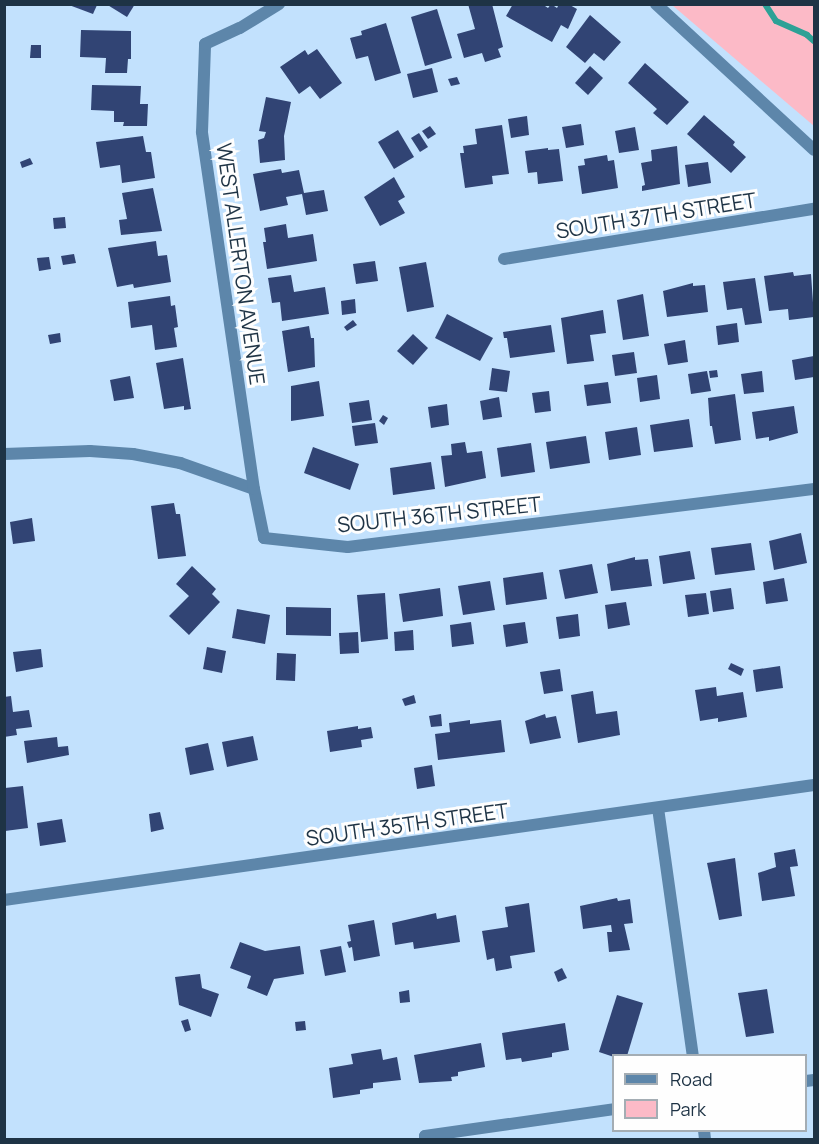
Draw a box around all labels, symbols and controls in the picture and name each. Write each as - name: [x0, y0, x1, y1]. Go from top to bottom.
- street label: WEST ALLERTON AVENUE: [212, 141, 270, 387]
- street label: SOUTH 37TH STREET: [554, 187, 758, 243]
- street label: SOUTH 36TH STREET: [336, 491, 542, 537]
- street label: SOUTH 35TH STREET: [304, 797, 510, 851]
- legend: [612, 1054, 807, 1132]
- text: Road: [670, 1067, 713, 1091]
- text: Park: [670, 1097, 706, 1121]

